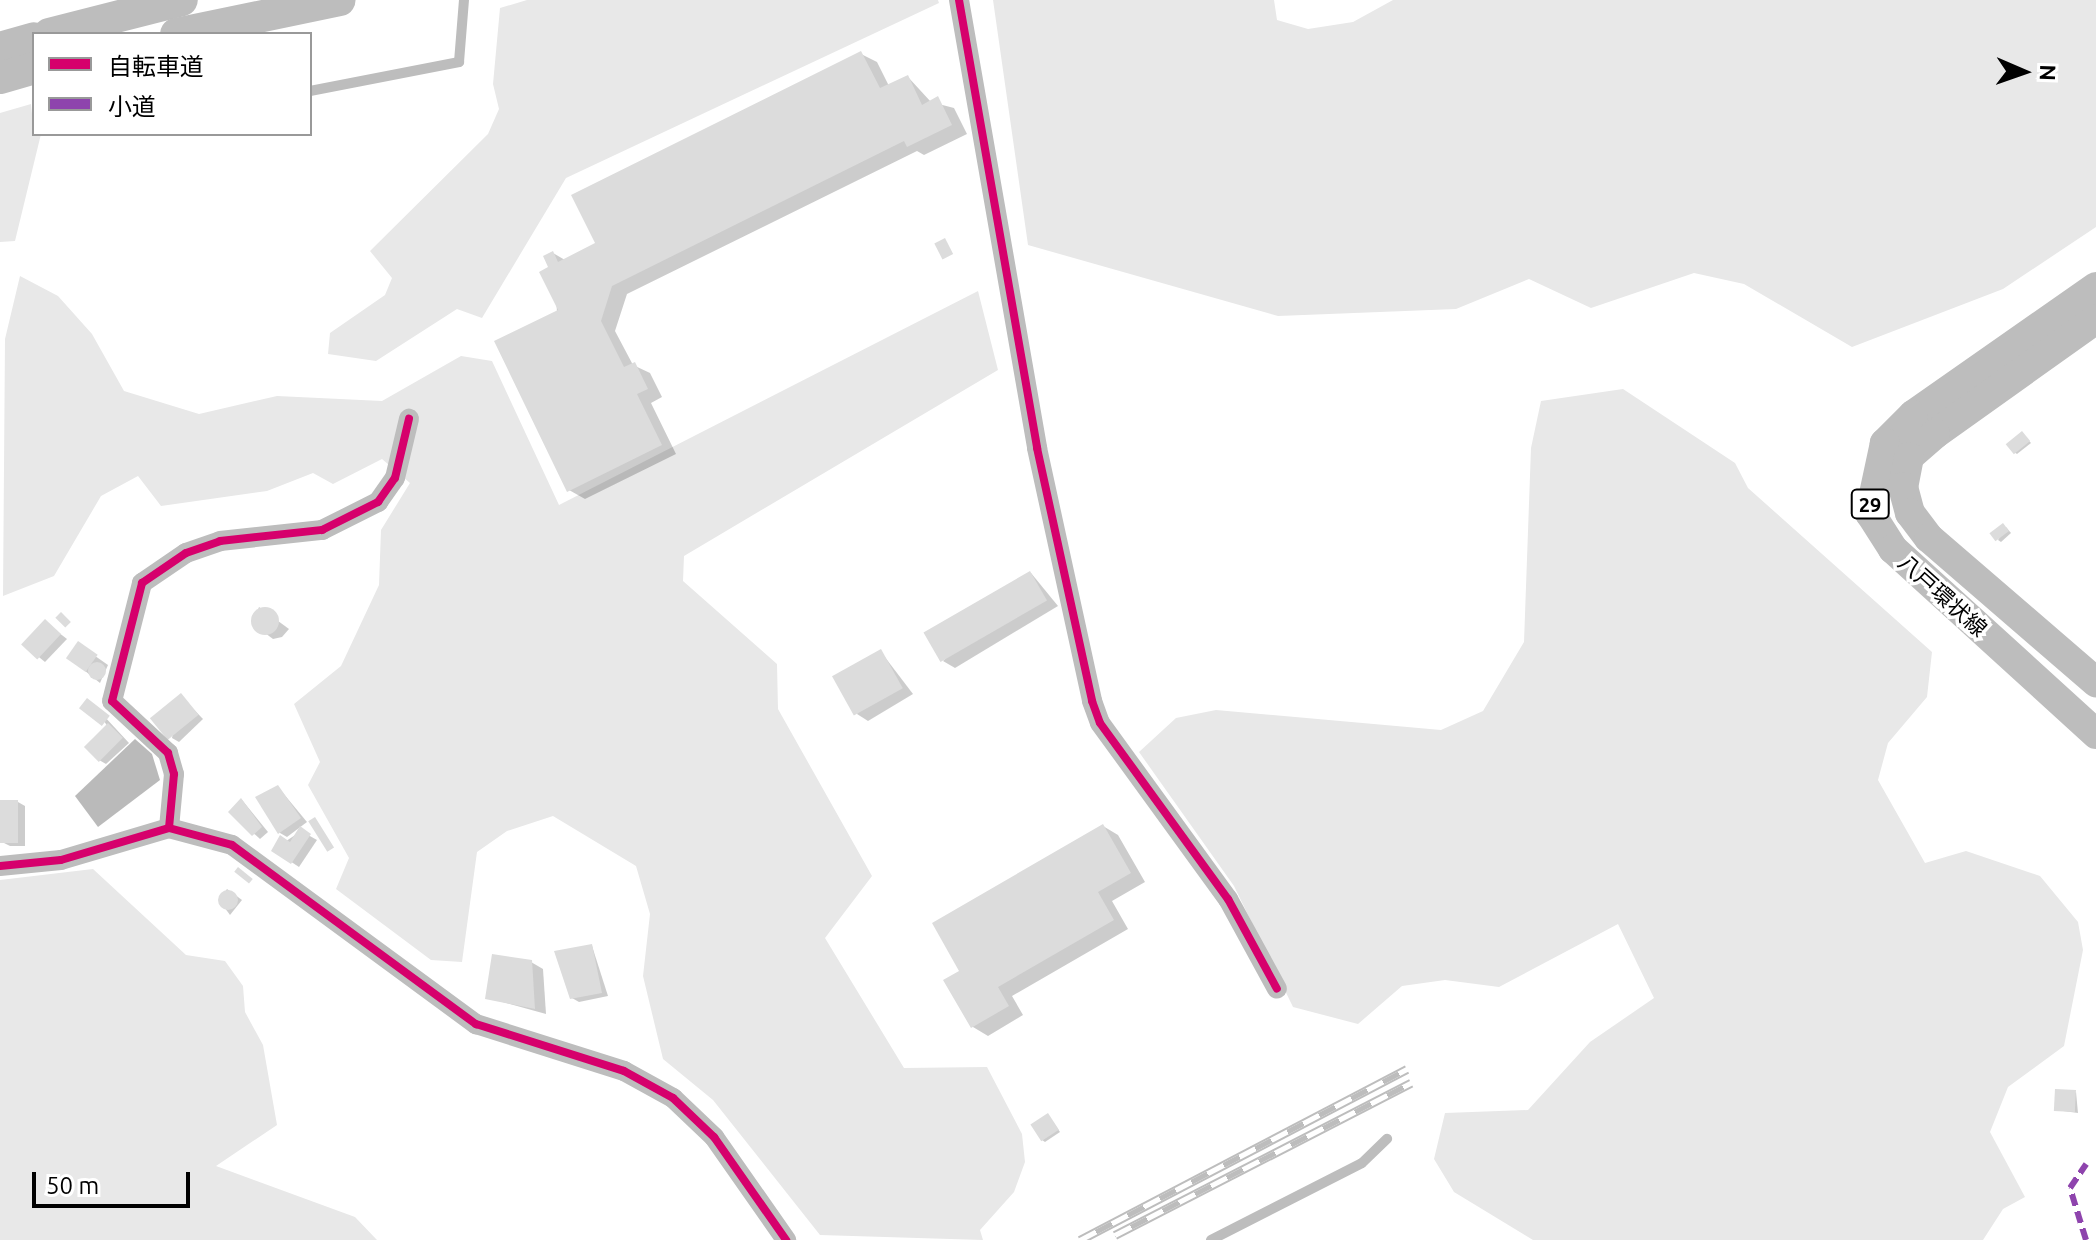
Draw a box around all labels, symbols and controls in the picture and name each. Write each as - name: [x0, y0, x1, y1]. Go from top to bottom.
- legend: [32, 32, 312, 136]
- north arrow: [1984, 32, 2064, 112]
- text: 自転車道: [108, 53, 204, 80]
- text: N: [2036, 64, 2061, 81]
- text: 小道: [108, 93, 156, 120]
- road number: 29: [1850, 488, 1890, 520]
- street label: 八戸環状線: [1893, 548, 1993, 642]
- scale bar: [36, 1156, 194, 1206]
- text: 50 m: [46, 1172, 99, 1199]

